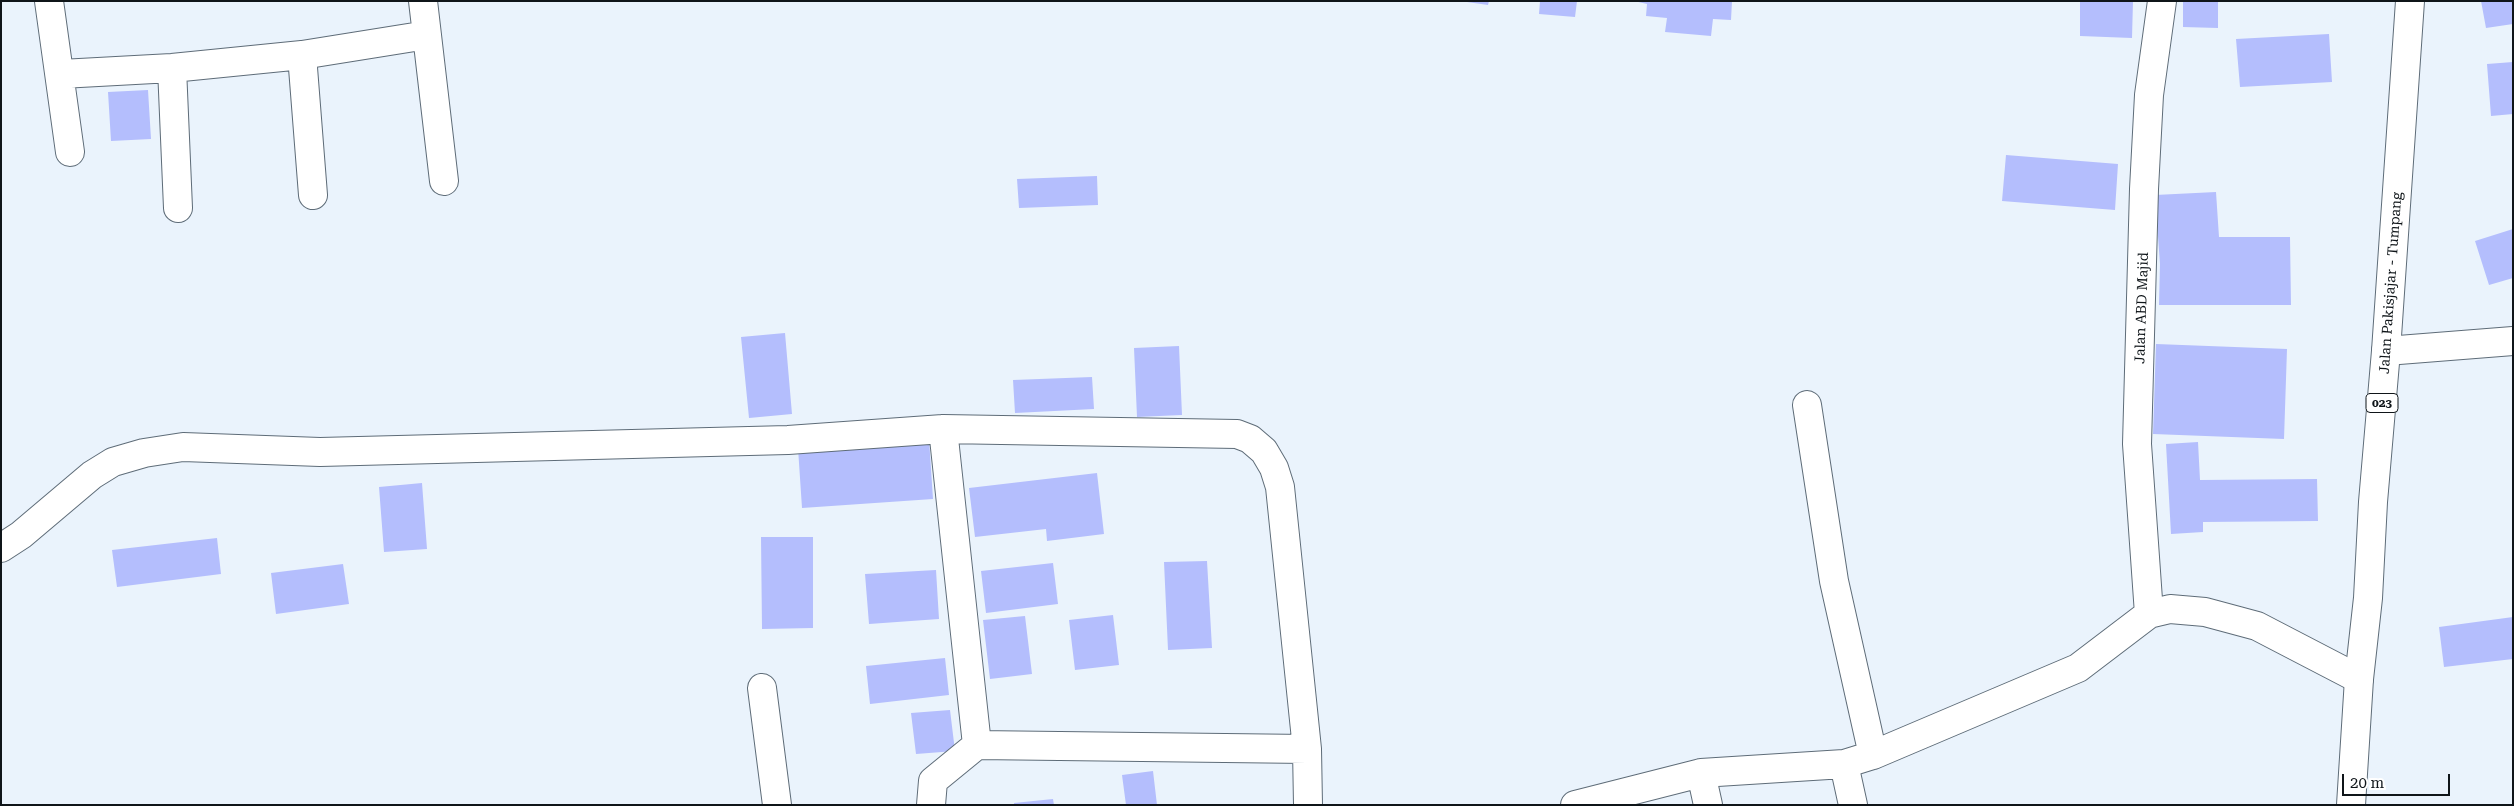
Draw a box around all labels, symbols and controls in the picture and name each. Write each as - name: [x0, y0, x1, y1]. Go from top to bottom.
- street label: Jalan Pakisjajar - Tumpang: [2376, 191, 2406, 375]
- street label: Jalan ABD Majid: [2132, 252, 2152, 364]
- road number: 023: [2366, 393, 2398, 412]
- scale bar: [2344, 764, 2452, 796]
- text: 20 m: [2350, 774, 2384, 792]

